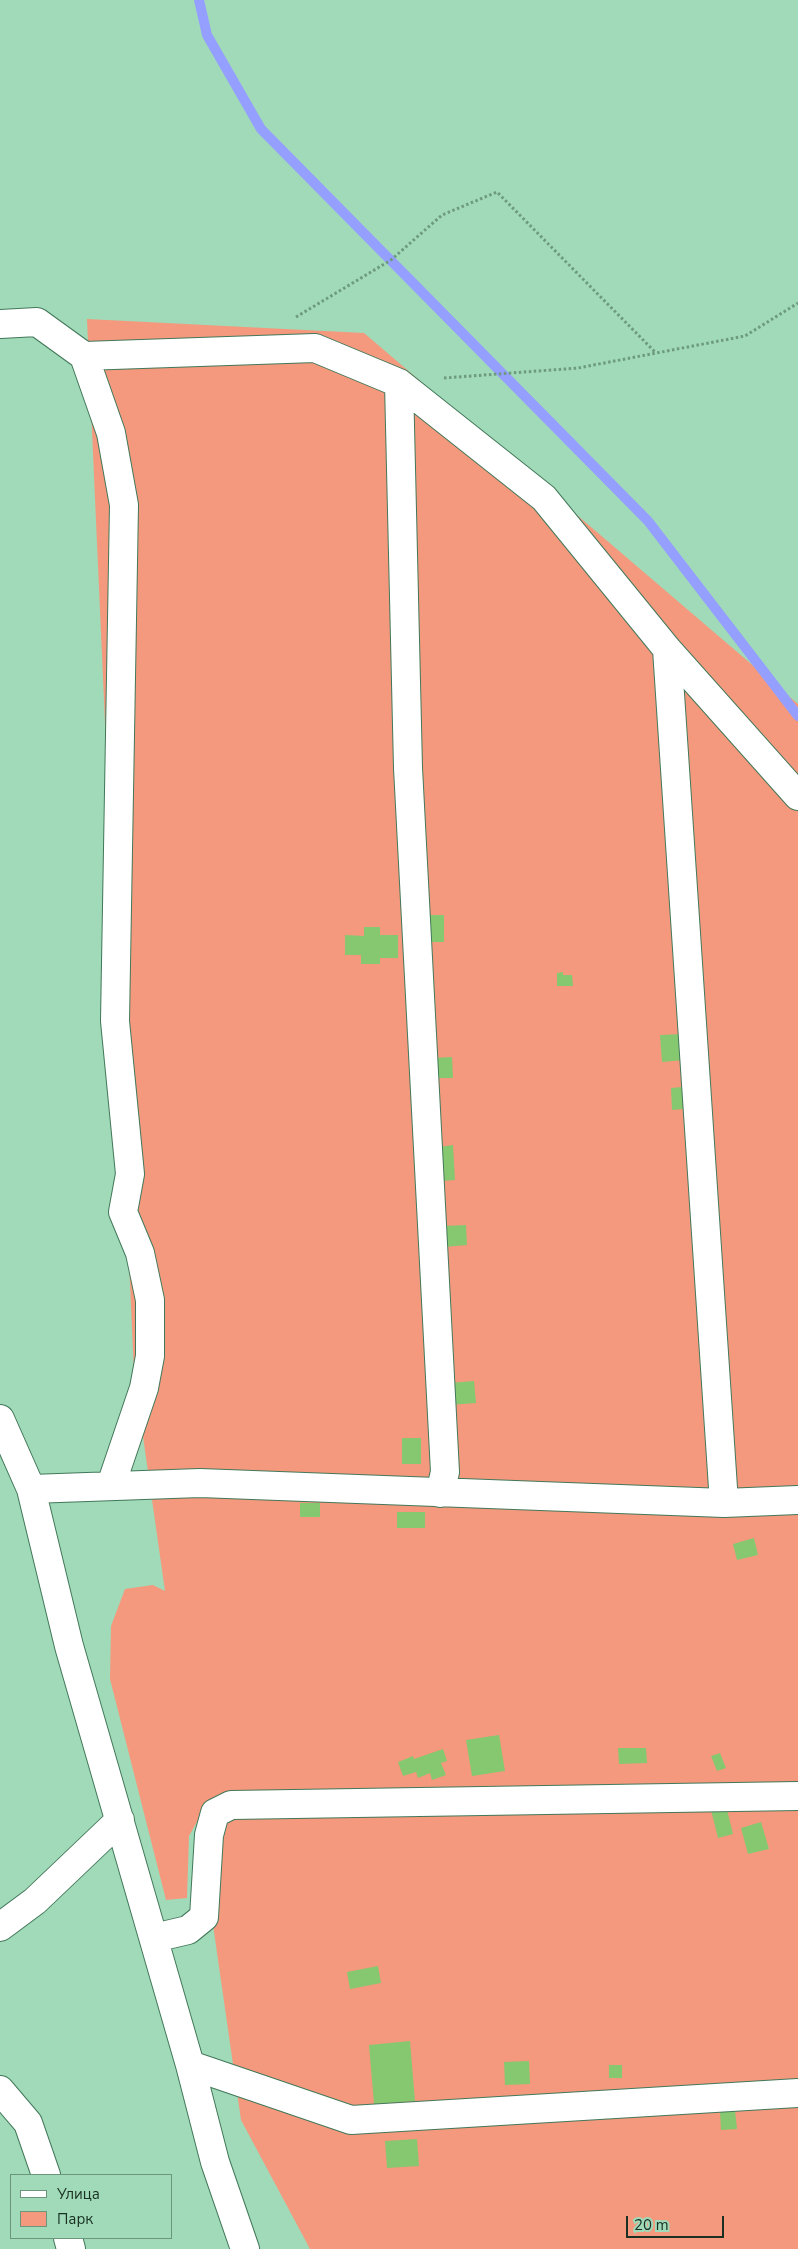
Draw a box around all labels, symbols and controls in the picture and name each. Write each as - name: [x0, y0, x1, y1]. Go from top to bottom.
- legend: [10, 2174, 172, 2239]
- text: Улица: [57, 2184, 100, 2204]
- scale bar: [628, 2206, 726, 2238]
- text: Парк: [57, 2209, 93, 2229]
- text: 20 m: [634, 2215, 669, 2235]

